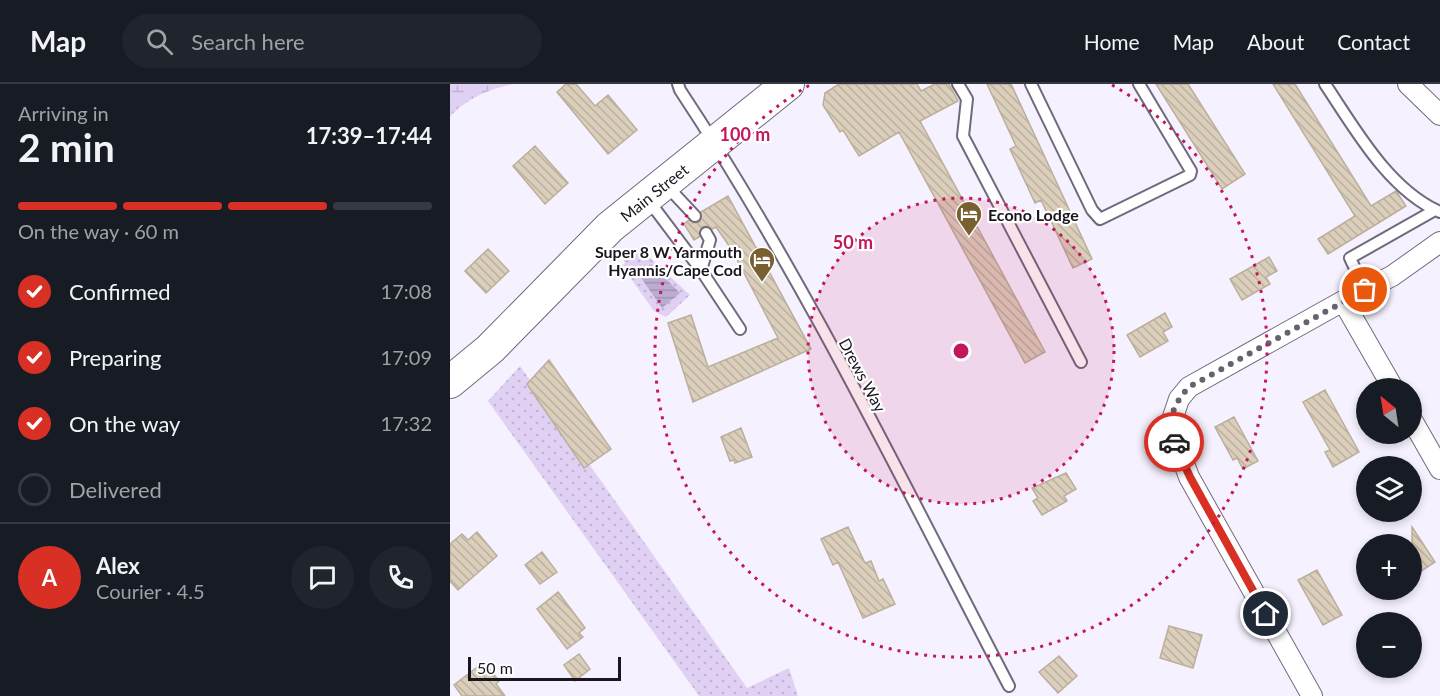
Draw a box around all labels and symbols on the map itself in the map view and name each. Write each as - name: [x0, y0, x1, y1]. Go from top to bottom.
- text: 100 m: [720, 123, 770, 145]
- street label: Main Street: [616, 159, 692, 225]
- hotel icon: Econo Lodge: [954, 199, 984, 237]
- place label: Econo Lodge: [988, 205, 1079, 224]
- text: 50 m: [833, 231, 873, 253]
- place label: Super 8 W Yarmouth Hyannis/Cape Cod: [595, 242, 742, 279]
- hotel icon: Super 8 W Yarmouth Hyannis/Cape Cod: [747, 245, 777, 283]
- pin: [1339, 264, 1390, 315]
- street label: Drews Way: [836, 335, 891, 416]
- centre of rings: [951, 341, 971, 361]
- north arrow: [1356, 378, 1422, 444]
- courier: [1144, 412, 1204, 472]
- pin: [1240, 588, 1291, 639]
- scale bar: [468, 654, 621, 682]

